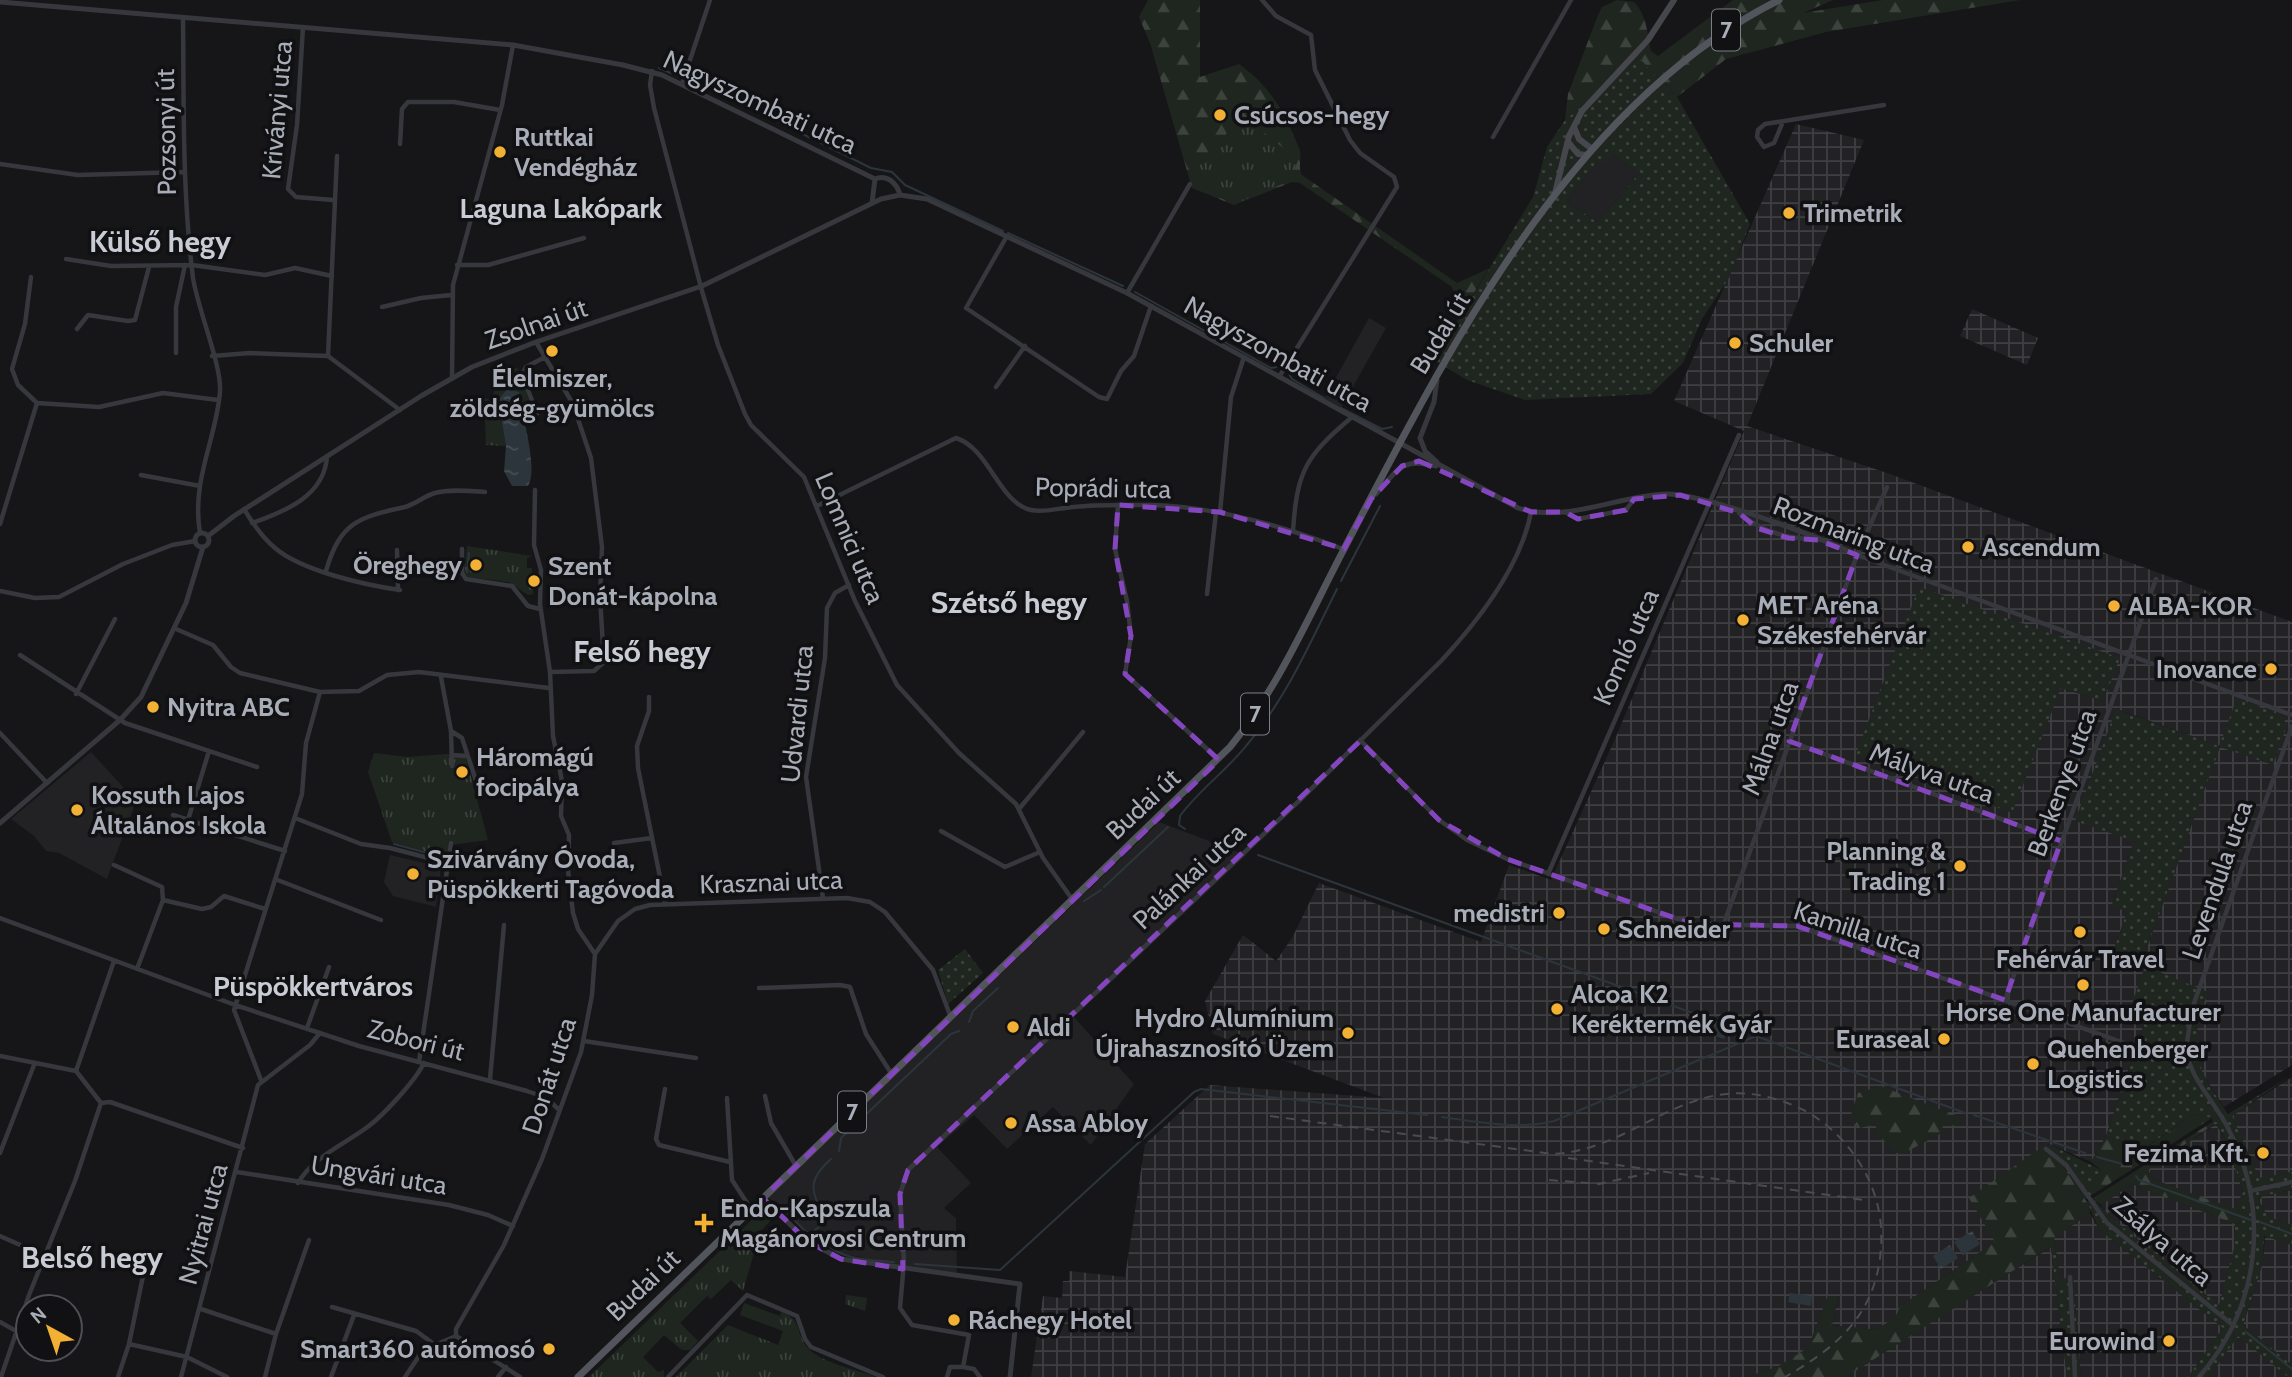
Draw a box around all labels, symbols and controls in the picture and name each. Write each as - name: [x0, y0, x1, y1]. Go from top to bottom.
- road number: 7: [1712, 10, 1740, 50]
- street label: Kriványi utca: [255, 39, 299, 181]
- street label: Nagyszombati utca: [658, 43, 862, 161]
- street label: Pozsonyi út: [149, 68, 183, 196]
- place label: Csúcsos-hegy: [1234, 99, 1389, 131]
- marker: Csúcsos-hegy: [1212, 107, 1228, 123]
- place label: Ruttkai Vendégház: [514, 121, 637, 183]
- marker: Ruttkai Vendégház: [492, 144, 508, 160]
- district label: Laguna Lakópark: [460, 191, 663, 225]
- place label: Trimetrik: [1803, 197, 1903, 229]
- marker: Trimetrik: [1781, 205, 1797, 221]
- district label: Külső hegy: [89, 223, 232, 260]
- street label: Budai út: [1403, 286, 1477, 380]
- street label: Nagyszombati utca: [1179, 289, 1378, 419]
- street label: Zsolnai út: [481, 292, 592, 356]
- place label: Schuler: [1749, 327, 1834, 359]
- marker: Schuler: [1727, 335, 1743, 351]
- marker: Élelmiszer, zöldség-gyümölcs: [544, 343, 560, 359]
- place label: Élelmiszer, zöldség-gyümölcs: [449, 362, 655, 424]
- street label: Lomnici utca: [808, 467, 892, 609]
- street label: Poprádi utca: [1035, 471, 1172, 505]
- street label: Rozmaring utca: [1769, 490, 1940, 581]
- place label: Ascendum: [1982, 531, 2101, 563]
- marker: Ascendum: [1960, 539, 1976, 555]
- place label: Öreghegy: [353, 549, 462, 581]
- place label: Szent Donát-kápolna: [548, 550, 718, 612]
- marker: Öreghegy: [468, 557, 484, 573]
- marker: Szent Donát-kápolna: [526, 573, 542, 589]
- district label: Szétső hegy: [931, 584, 1088, 621]
- street label: Komló utca: [1586, 584, 1666, 710]
- place label: MET Aréna Székesfehérvár: [1757, 589, 1927, 651]
- place label: ALBA-KOR: [2128, 590, 2252, 622]
- marker: ALBA-KOR: [2106, 598, 2122, 614]
- marker: MET Aréna Székesfehérvár: [1735, 612, 1751, 628]
- district label: Felső hegy: [573, 633, 712, 670]
- street label: Udvardi utca: [774, 643, 820, 784]
- place label: Inovance: [2156, 653, 2257, 685]
- marker: Inovance: [2263, 661, 2279, 677]
- street label: Málna utca: [1735, 676, 1806, 799]
- place label: Nyitra ABC: [167, 691, 290, 723]
- road number: 7: [1241, 694, 1269, 734]
- marker: Nyitra ABC: [145, 699, 161, 715]
- street label: Berkenye utca: [2021, 705, 2104, 861]
- street label: Mályva utca: [1865, 736, 1999, 810]
- place label: Háromágú focipálya: [476, 741, 594, 803]
- street label: Budai út: [1099, 762, 1187, 846]
- marker: Háromágú focipálya: [454, 764, 470, 780]
- place label: Kossuth Lajos Általános Iskola: [91, 779, 266, 841]
- street label: Levendula utca: [2175, 796, 2259, 963]
- marker: Kossuth Lajos Általános Iskola: [69, 802, 85, 818]
- street label: Palánkai utca: [1126, 816, 1252, 936]
- place label: Planning & Trading 1: [1826, 835, 1947, 897]
- place label: Szivárvány Óvoda, Püspökkerti Tagóvoda: [427, 843, 674, 905]
- marker: Planning & Trading 1: [1952, 858, 1968, 874]
- street label: Krasznai utca: [699, 863, 844, 900]
- marker: Szivárvány Óvoda, Püspökkerti Tagóvoda: [405, 866, 421, 882]
- street label: Kamilla utca: [1790, 894, 1927, 966]
- place label: medistri: [1453, 897, 1545, 929]
- marker: medistri: [1551, 905, 1567, 921]
- place label: Schneider: [1618, 913, 1730, 945]
- marker: Schneider: [1596, 921, 1612, 937]
- marker: Fehérvár Travel: [2072, 924, 2088, 940]
- place label: Fehérvár Travel: [1996, 943, 2164, 975]
- district label: Püspökkertváros: [213, 969, 413, 1003]
- marker: Horse One Manufacturer: [2075, 977, 2091, 993]
- place label: Alcoa K2 Keréktermék Gyár: [1571, 978, 1772, 1040]
- place label: Horse One Manufacturer: [1945, 996, 2221, 1028]
- marker: Alcoa K2 Keréktermék Gyár: [1549, 1001, 1565, 1017]
- place label: Hydro Alumínium Újrahasznosító Üzem: [1095, 1002, 1334, 1064]
- place label: Aldi: [1027, 1011, 1071, 1043]
- street label: Zobori út: [364, 1013, 468, 1067]
- street label: Donát utca: [515, 1013, 583, 1138]
- marker: Aldi: [1005, 1019, 1021, 1035]
- place label: Euraseal: [1836, 1023, 1930, 1055]
- marker: Hydro Alumínium Újrahasznosító Üzem: [1340, 1025, 1356, 1041]
- marker: Euraseal: [1936, 1031, 1952, 1047]
- place label: Quehenberger Logistics: [2047, 1033, 2208, 1095]
- marker: Quehenberger Logistics: [2025, 1056, 2041, 1072]
- road number: 7: [838, 1092, 866, 1132]
- place label: Assa Abloy: [1025, 1107, 1148, 1139]
- marker: Assa Abloy: [1003, 1115, 1019, 1131]
- place label: Fezima Kft.: [2123, 1137, 2249, 1169]
- marker: Fezima Kft.: [2255, 1145, 2271, 1161]
- street label: Ungvári utca: [309, 1148, 450, 1202]
- street label: Nyitrai utca: [172, 1160, 235, 1288]
- street label: Zsálya utca: [2107, 1189, 2220, 1293]
- place label: Endo-Kapszula Magánorvosi Centrum: [720, 1192, 966, 1254]
- marker: Endo-Kapszula Magánorvosi Centrum: [694, 1213, 714, 1233]
- district label: Belső hegy: [21, 1239, 164, 1276]
- street label: Budai út: [600, 1242, 687, 1328]
- north arrow: [14, 1293, 84, 1363]
- text: N: [26, 1302, 51, 1328]
- place label: Ráchegy Hotel: [968, 1304, 1132, 1336]
- marker: Ráchegy Hotel: [946, 1312, 962, 1328]
- place label: Eurowind: [2049, 1325, 2155, 1357]
- place label: Smart360 autómosó: [300, 1333, 535, 1365]
- marker: Eurowind: [2161, 1333, 2177, 1349]
- marker: Smart360 autómosó: [541, 1341, 557, 1357]

